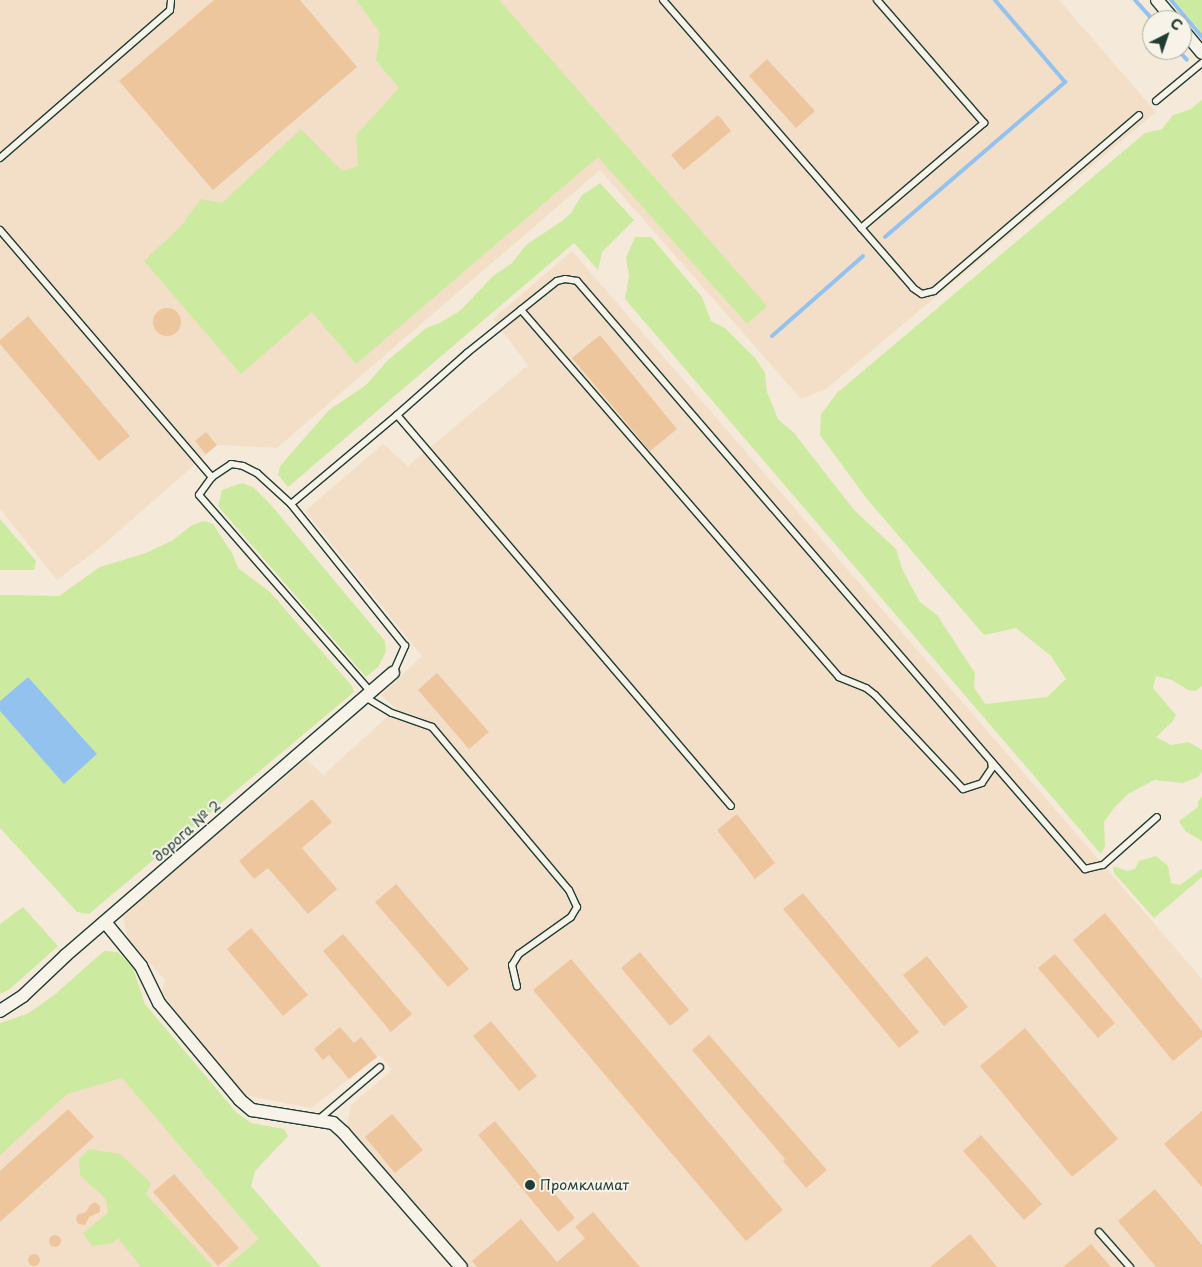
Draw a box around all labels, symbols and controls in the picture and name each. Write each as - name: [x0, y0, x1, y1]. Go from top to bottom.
- north arrow: [1142, 10, 1192, 60]
- text: С: [1166, 13, 1187, 35]
- street label: дорога № 2: [150, 797, 224, 865]
- place label: Промклимат: [540, 1177, 629, 1193]
- marker: Промклимат: [524, 1179, 536, 1191]

